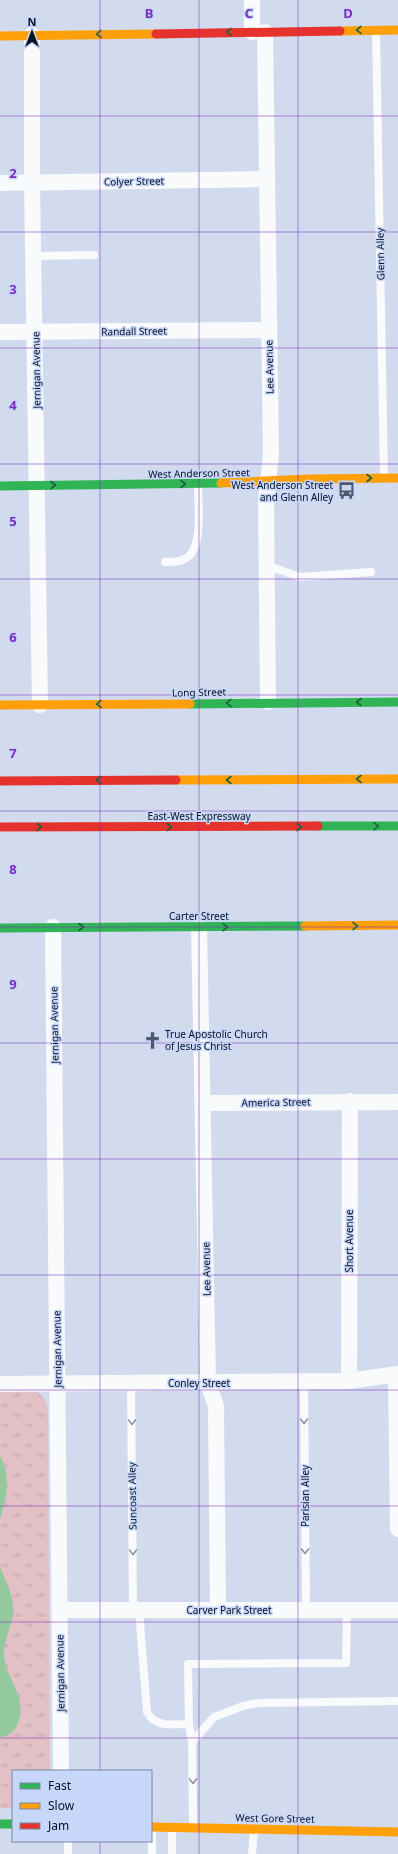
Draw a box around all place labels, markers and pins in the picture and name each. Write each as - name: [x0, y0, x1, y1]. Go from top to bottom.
- place label: West Anderson Street and Glenn Alley: [231, 478, 334, 504]
- bus stop icon: West Anderson Street and Glenn Alley: [336, 481, 356, 501]
- place label: True Apostolic Church of Jesus Christ: [165, 1027, 268, 1053]
- church icon: True Apostolic Church of Jesus Christ: [142, 1030, 162, 1050]

